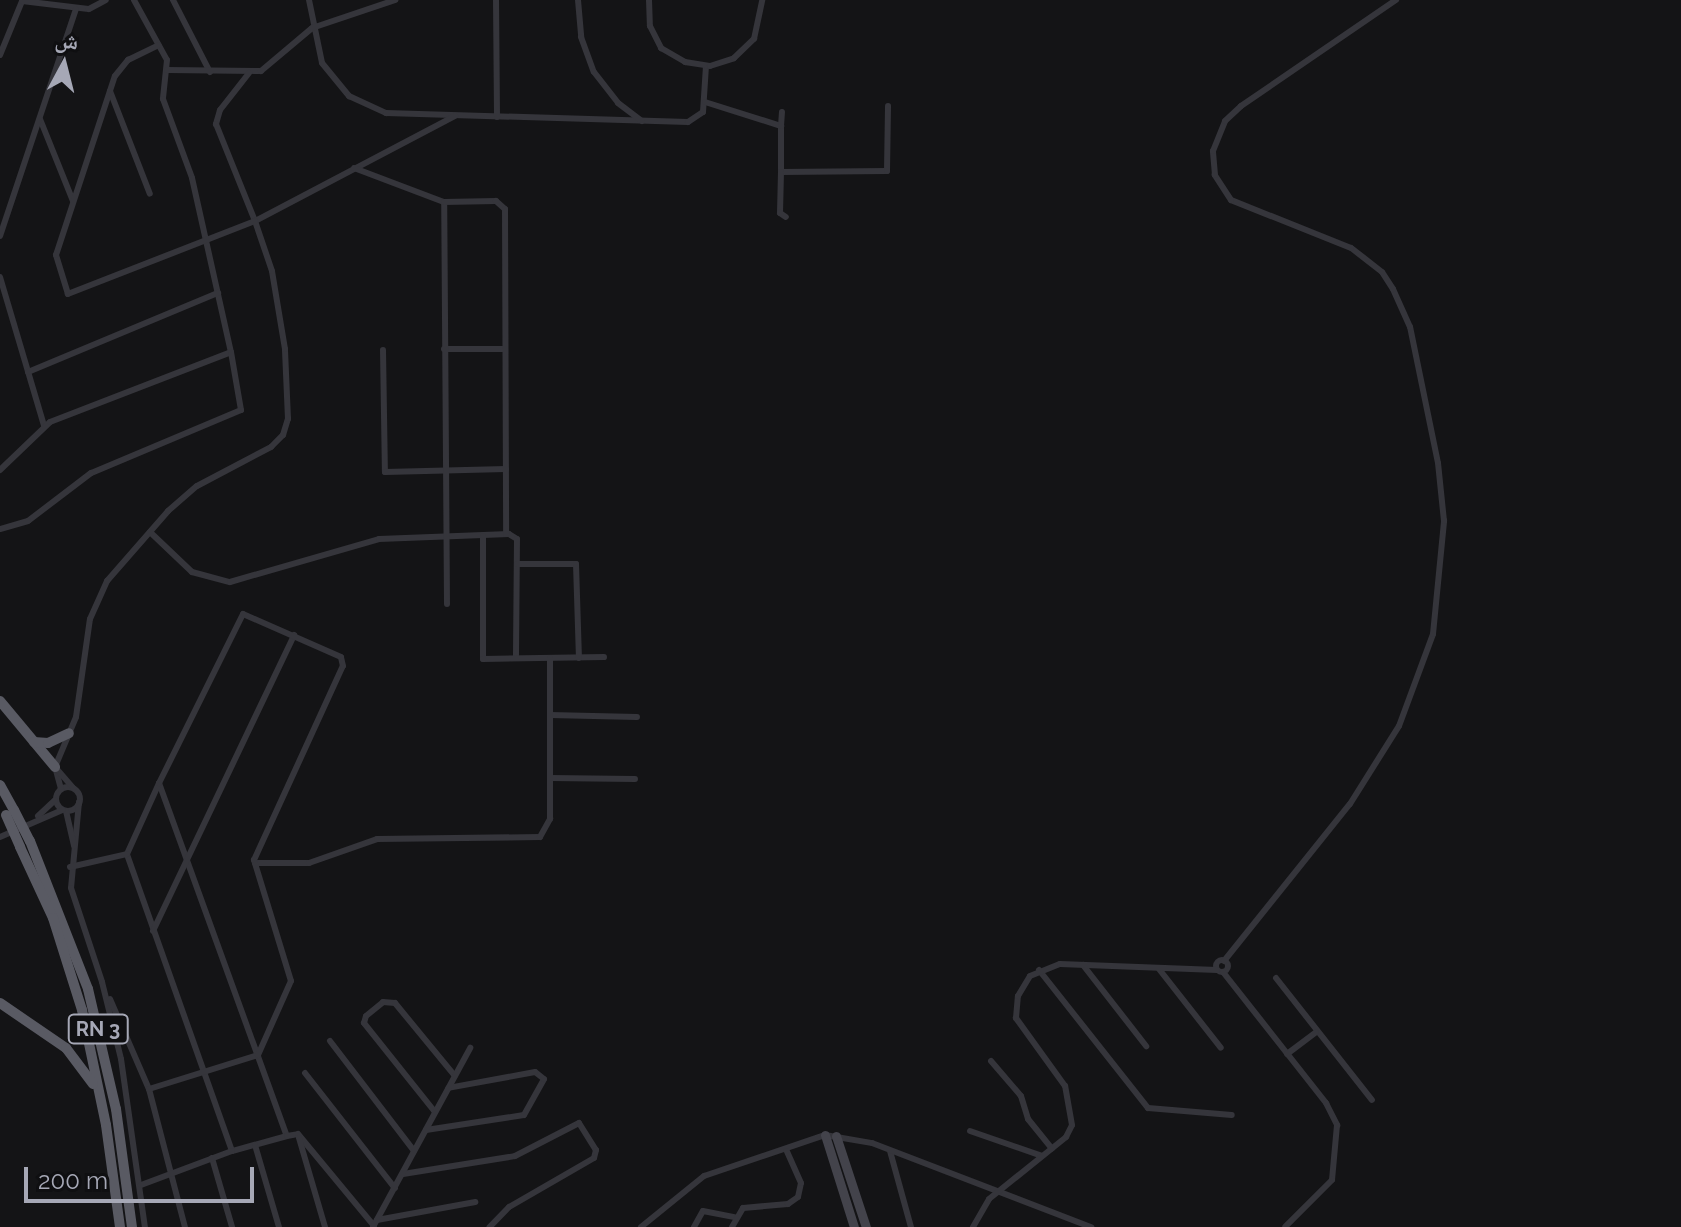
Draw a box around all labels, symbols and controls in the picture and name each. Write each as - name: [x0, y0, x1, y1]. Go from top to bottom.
- north arrow: [24, 24, 104, 104]
- text: ش: [54, 26, 80, 55]
- road number: RN 3: [66, 1013, 130, 1045]
- scale bar: [28, 1151, 258, 1201]
- text: 200 m: [38, 1166, 108, 1195]

